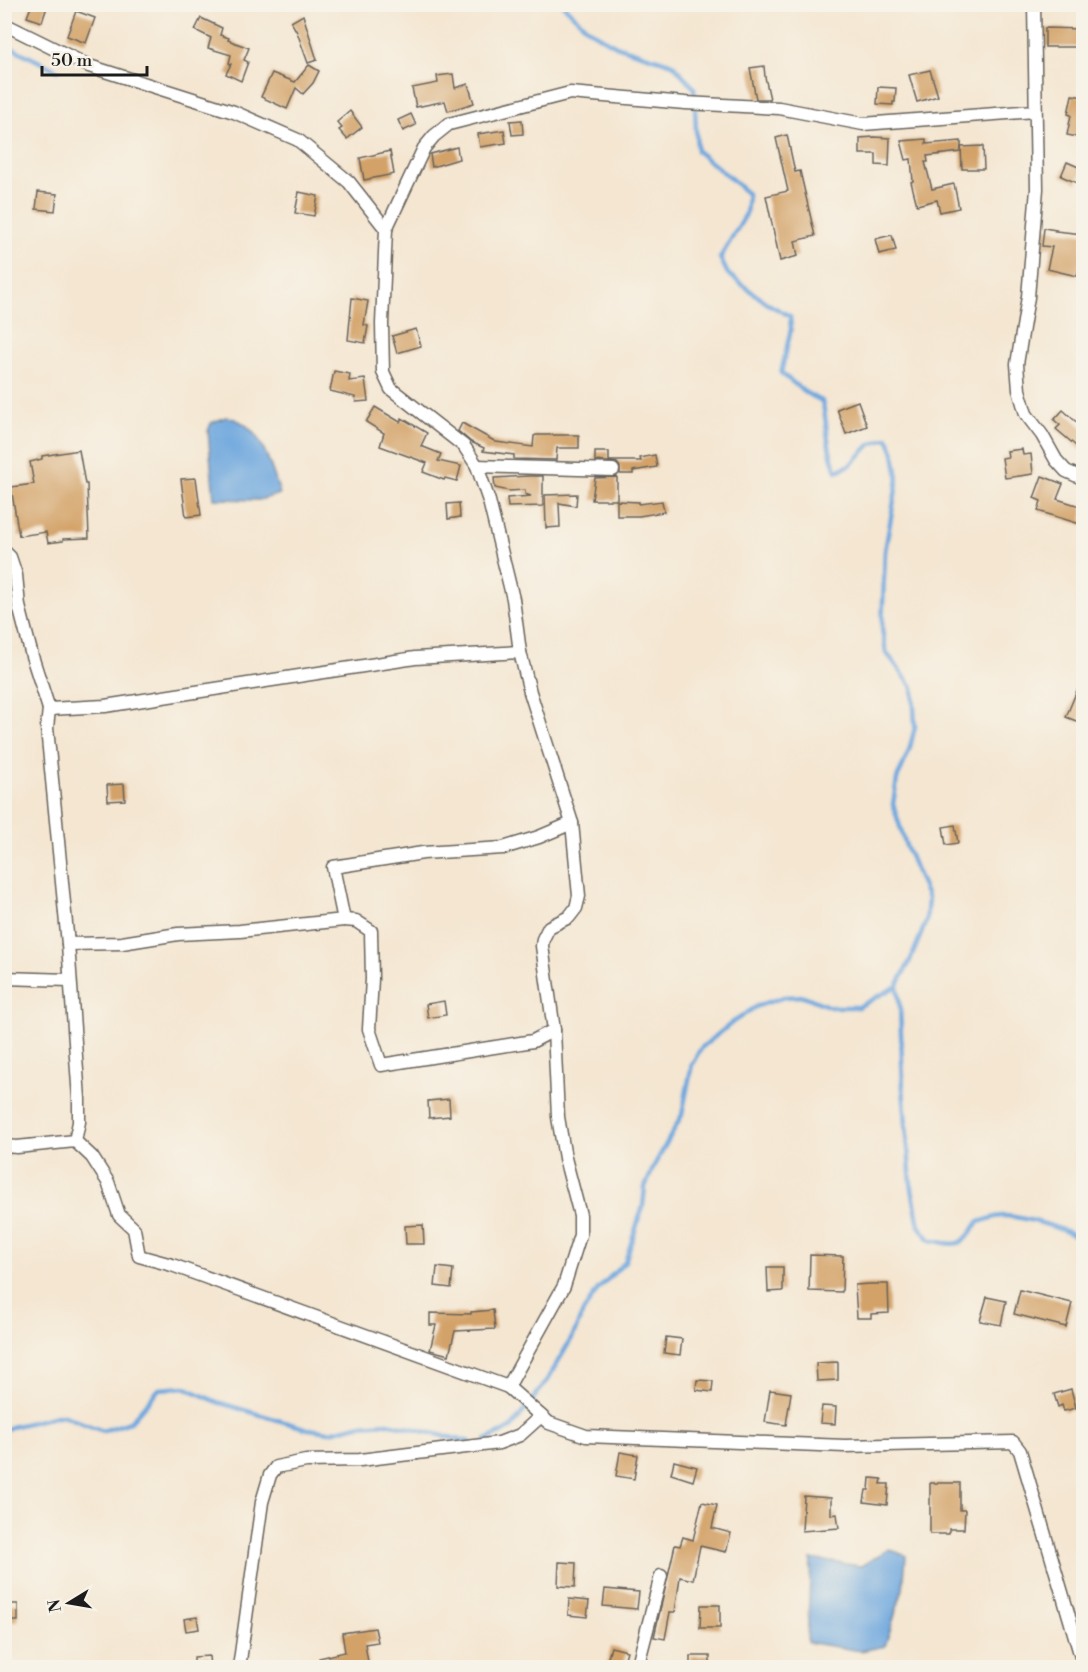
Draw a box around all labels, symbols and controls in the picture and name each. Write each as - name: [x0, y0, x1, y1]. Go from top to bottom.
- scale bar: [42, 39, 147, 77]
- text: 50 m: [51, 49, 93, 72]
- north arrow: [39, 1573, 99, 1633]
- text: N: [44, 1597, 66, 1614]

